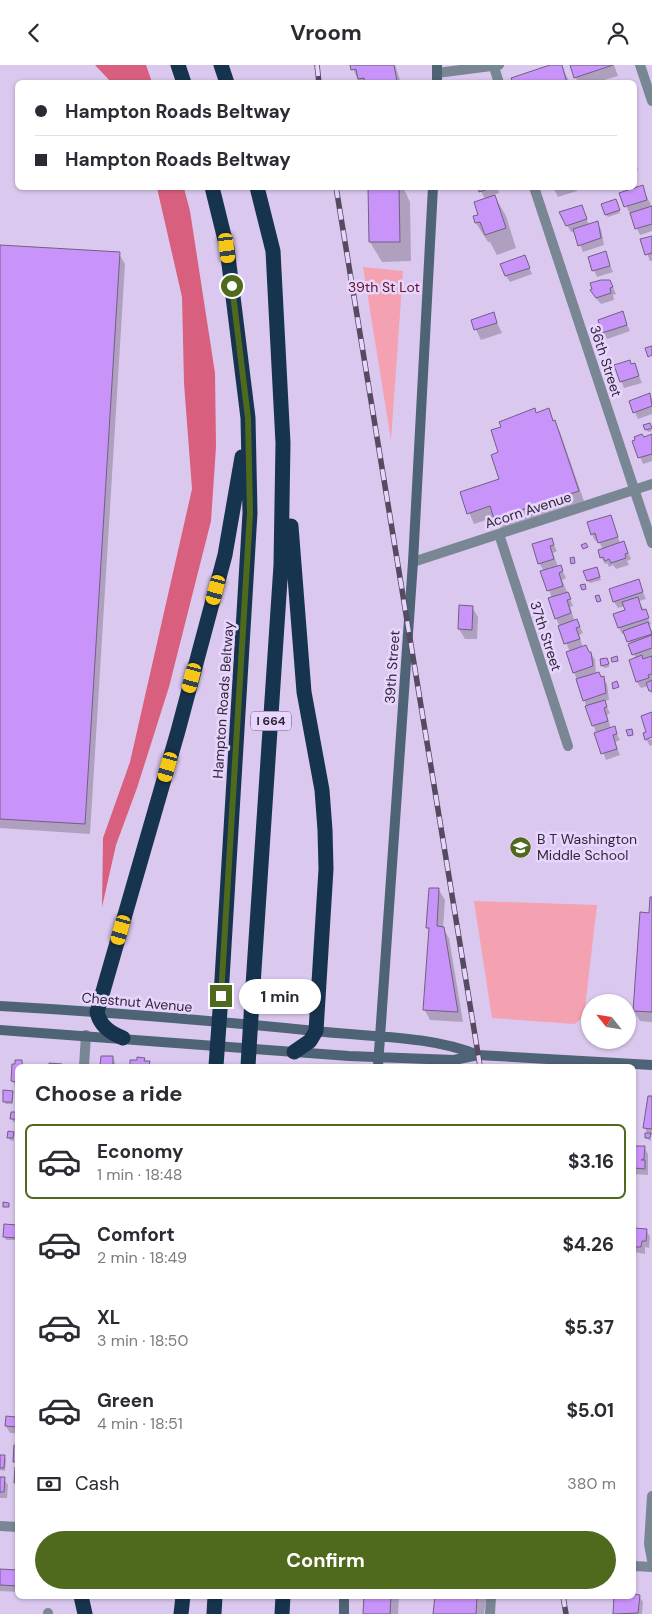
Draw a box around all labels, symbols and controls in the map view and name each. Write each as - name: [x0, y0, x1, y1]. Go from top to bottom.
- text: Vroom: [290, 18, 362, 47]
- icon: back: [20, 19, 48, 47]
- icon: person: [604, 19, 632, 47]
- text: Hampton Roads Beltway: [65, 99, 291, 124]
- text: Hampton Roads Beltway: [65, 147, 291, 172]
- car: [217, 232, 236, 264]
- route start: [221, 275, 243, 297]
- park label: 39th St Lot: [348, 278, 420, 296]
- street label: 36th Street: [586, 323, 626, 399]
- street label: Acorn Avenue: [483, 488, 573, 532]
- car: [204, 574, 227, 606]
- street label: 37th Street: [526, 599, 566, 673]
- street label: Hampton Roads Beltway: [209, 621, 237, 779]
- street label: 39th Street: [380, 630, 404, 704]
- car: [180, 662, 203, 694]
- road number: I 664: [251, 711, 291, 731]
- car: [156, 751, 179, 783]
- place label: B T Washington Middle School: [537, 830, 637, 864]
- school or university icon: B T Washington Middle School: [509, 835, 533, 859]
- car: [109, 914, 132, 946]
- callout: 1 min: [238, 979, 321, 1013]
- route end: [210, 985, 232, 1007]
- text: 1 min: [261, 986, 299, 1007]
- street label: Chestnut Avenue: [81, 988, 193, 1016]
- north arrow: [581, 994, 636, 1049]
- map controls: [581, 994, 636, 1049]
- text: Choose a ride: [35, 1079, 183, 1108]
- icon: car: [37, 1139, 82, 1184]
- text: Economy: [97, 1139, 184, 1164]
- text: $3.16: [568, 1149, 614, 1174]
- text: 1 min · 18:48: [97, 1164, 183, 1185]
- icon: car: [37, 1222, 82, 1267]
- text: Comfort: [97, 1222, 175, 1247]
- text: $4.26: [562, 1232, 614, 1257]
- text: 2 min · 18:49: [97, 1247, 187, 1268]
- icon: car: [37, 1305, 82, 1350]
- text: XL: [97, 1305, 120, 1330]
- text: $5.37: [564, 1315, 614, 1340]
- text: 3 min · 18:50: [97, 1330, 188, 1351]
- icon: car: [37, 1388, 82, 1433]
- text: Green: [97, 1388, 154, 1413]
- text: $5.01: [566, 1398, 614, 1423]
- text: 4 min · 18:51: [97, 1413, 183, 1434]
- icon: cash: [35, 1470, 63, 1498]
- text: Cash: [75, 1471, 119, 1496]
- text: 380 m: [567, 1473, 616, 1494]
- button: Confirm: [35, 1531, 616, 1589]

